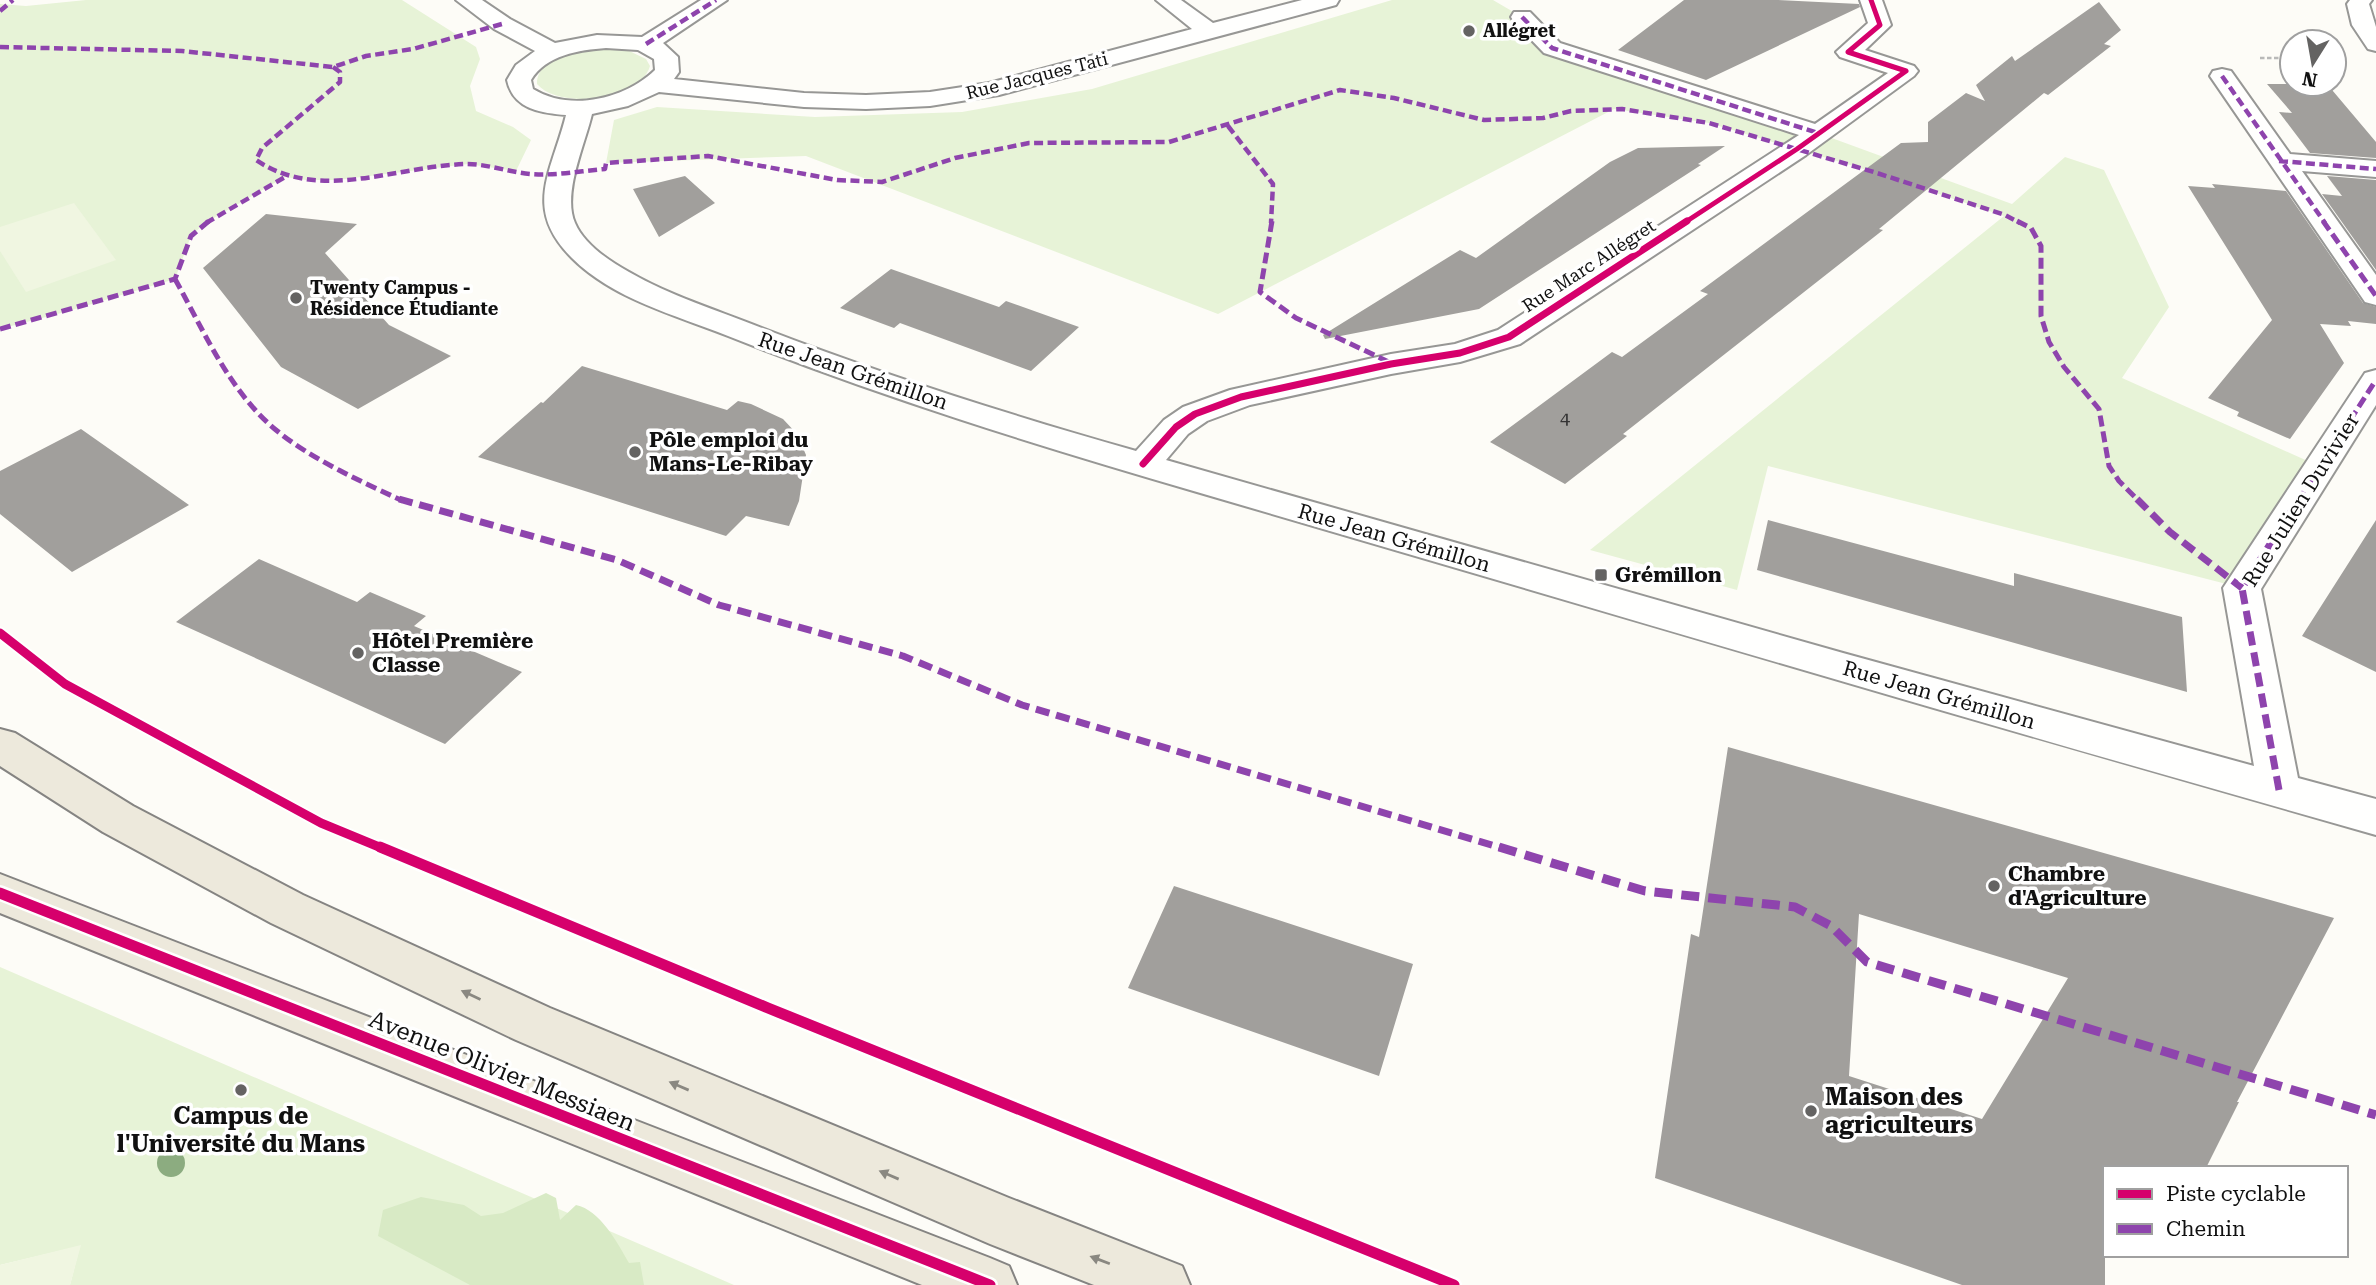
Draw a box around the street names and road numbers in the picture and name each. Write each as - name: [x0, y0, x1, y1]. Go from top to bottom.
- street label: Rue Jacques Tati: [964, 48, 1110, 103]
- street label: Rue Marc Allégret: [1518, 215, 1659, 316]
- street label: Rue Jean Grémillon: [755, 327, 951, 415]
- street label: Rue Julien Duvivier: [2238, 409, 2364, 591]
- street label: Rue Jean Grémillon: [1295, 499, 1493, 577]
- street label: Rue Jean Grémillon: [1840, 656, 2038, 734]
- street label: Avenue Olivier Messiaen: [365, 1005, 639, 1137]

